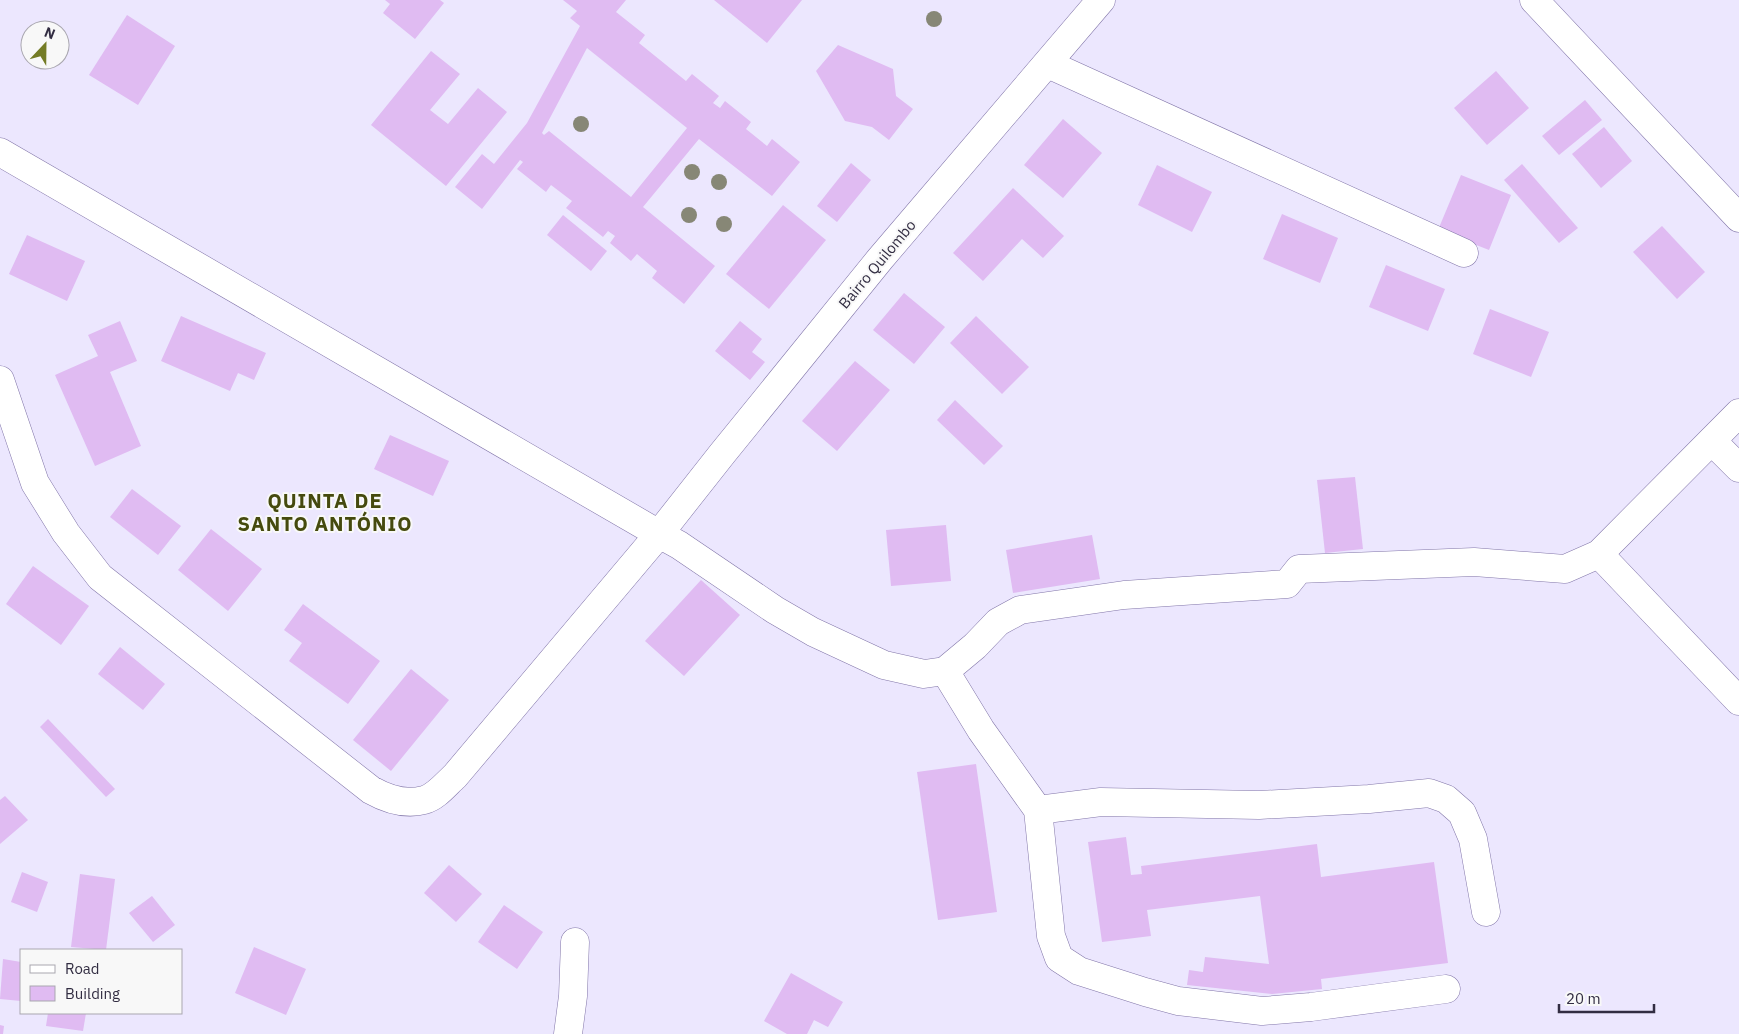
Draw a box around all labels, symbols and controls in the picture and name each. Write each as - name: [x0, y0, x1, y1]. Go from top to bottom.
- north arrow: [20, 20, 70, 70]
- text: N: [42, 23, 58, 43]
- street label: Bairro Quilombo: [834, 216, 920, 312]
- district label: QUINTA DE SANTO ANTÓNIO: [238, 487, 412, 537]
- legend: [20, 949, 182, 1014]
- text: Road: [65, 959, 100, 978]
- scale bar: [1559, 982, 1654, 1014]
- text: Building: [65, 984, 120, 1003]
- text: 20 m: [1566, 989, 1601, 1008]

